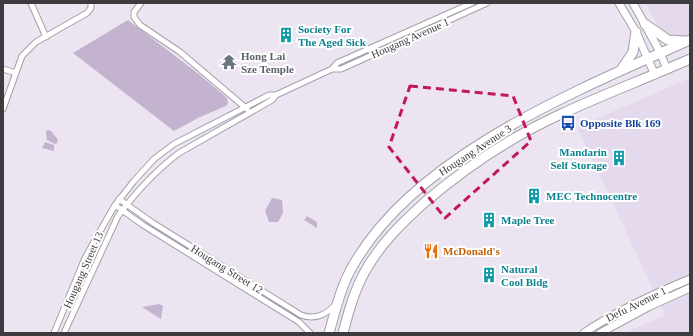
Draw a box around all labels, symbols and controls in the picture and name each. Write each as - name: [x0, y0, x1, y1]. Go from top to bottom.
- street label: Hougang Avenue 1: [369, 15, 451, 61]
- place label: Society For The Aged Sick: [298, 23, 367, 48]
- building icon: Society For The Aged Sick: [277, 26, 295, 44]
- place label: Hong Lai Sze Temple: [241, 50, 294, 75]
- temple icon: Hong Lai Sze Temple: [220, 53, 238, 71]
- bus stop icon: Opposite Blk 169: [559, 114, 577, 132]
- place label: Opposite Blk 169: [580, 117, 661, 129]
- street label: Hougang Avenue 3: [436, 122, 514, 178]
- place label: Mandarin Self Storage: [550, 146, 607, 171]
- building icon: Mandarin Self Storage: [610, 149, 628, 167]
- building icon: MEC Technocentre: [525, 187, 543, 205]
- place label: MEC Technocentre: [546, 190, 637, 202]
- building icon: Maple Tree: [480, 211, 498, 229]
- place label: Maple Tree: [501, 214, 555, 226]
- street label: Hougang Street 13: [61, 229, 105, 310]
- street label: Hougang Street 12: [189, 242, 265, 296]
- restaurant icon: McDonald's: [422, 242, 440, 260]
- place label: McDonald's: [443, 245, 501, 257]
- place label: Natural Cool Bldg: [501, 263, 548, 288]
- building icon: Natural Cool Bldg: [480, 266, 498, 284]
- street label: Defu Avenue 1: [604, 284, 668, 324]

